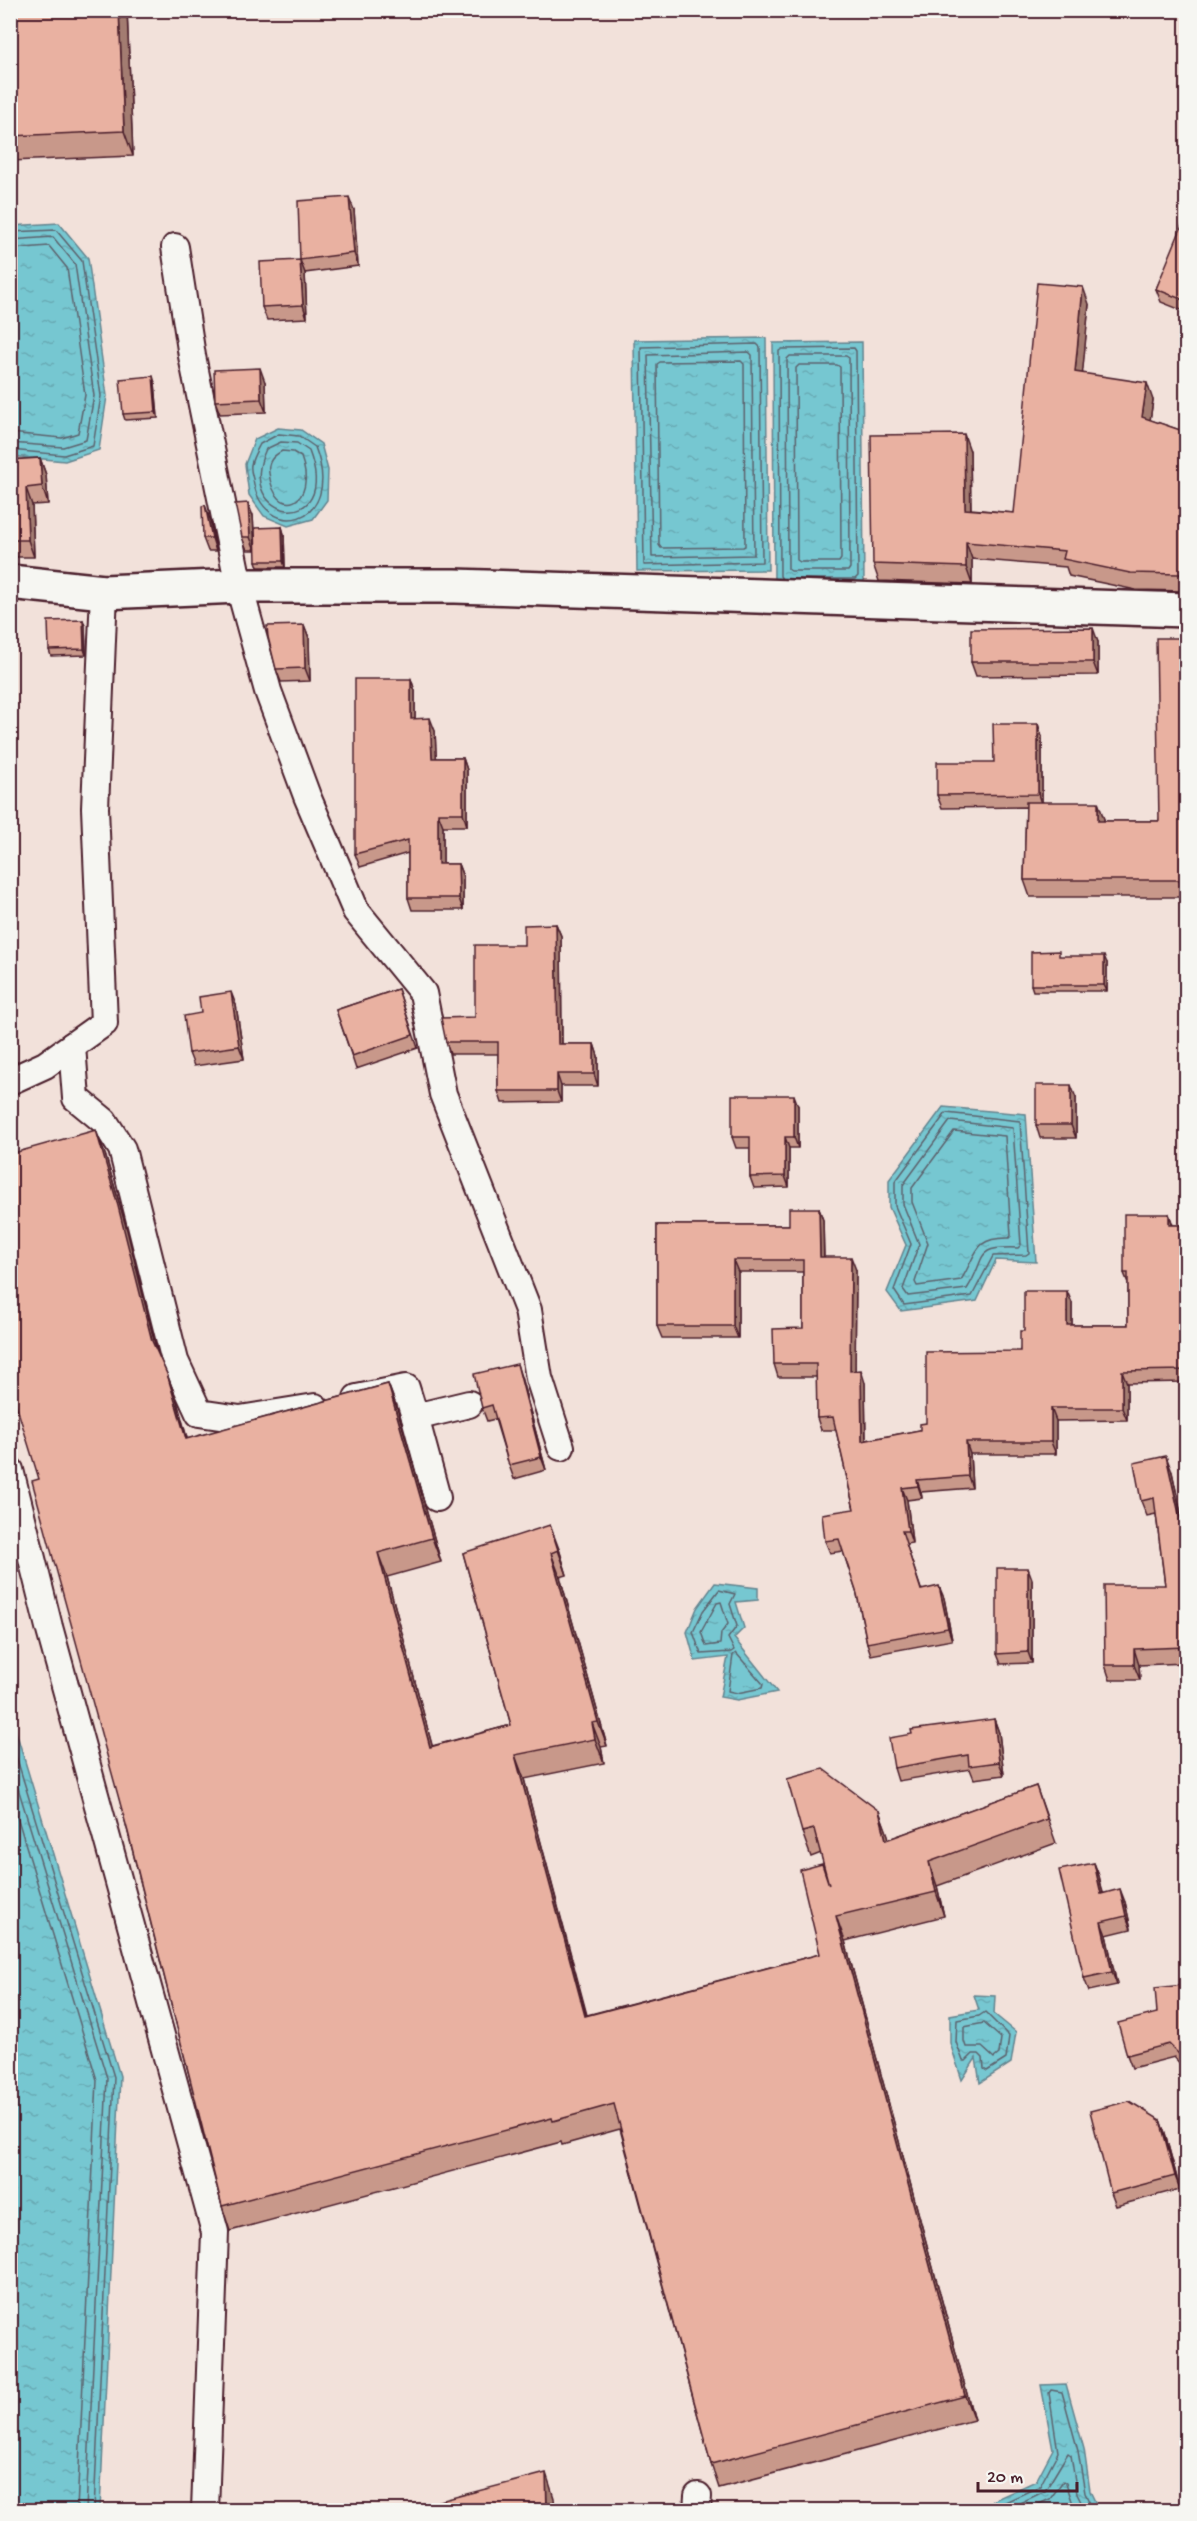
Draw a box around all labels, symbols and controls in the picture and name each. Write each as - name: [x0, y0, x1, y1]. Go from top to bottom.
- scale bar: [978, 2455, 1077, 2493]
- text: 20 m: [987, 2468, 1023, 2489]

